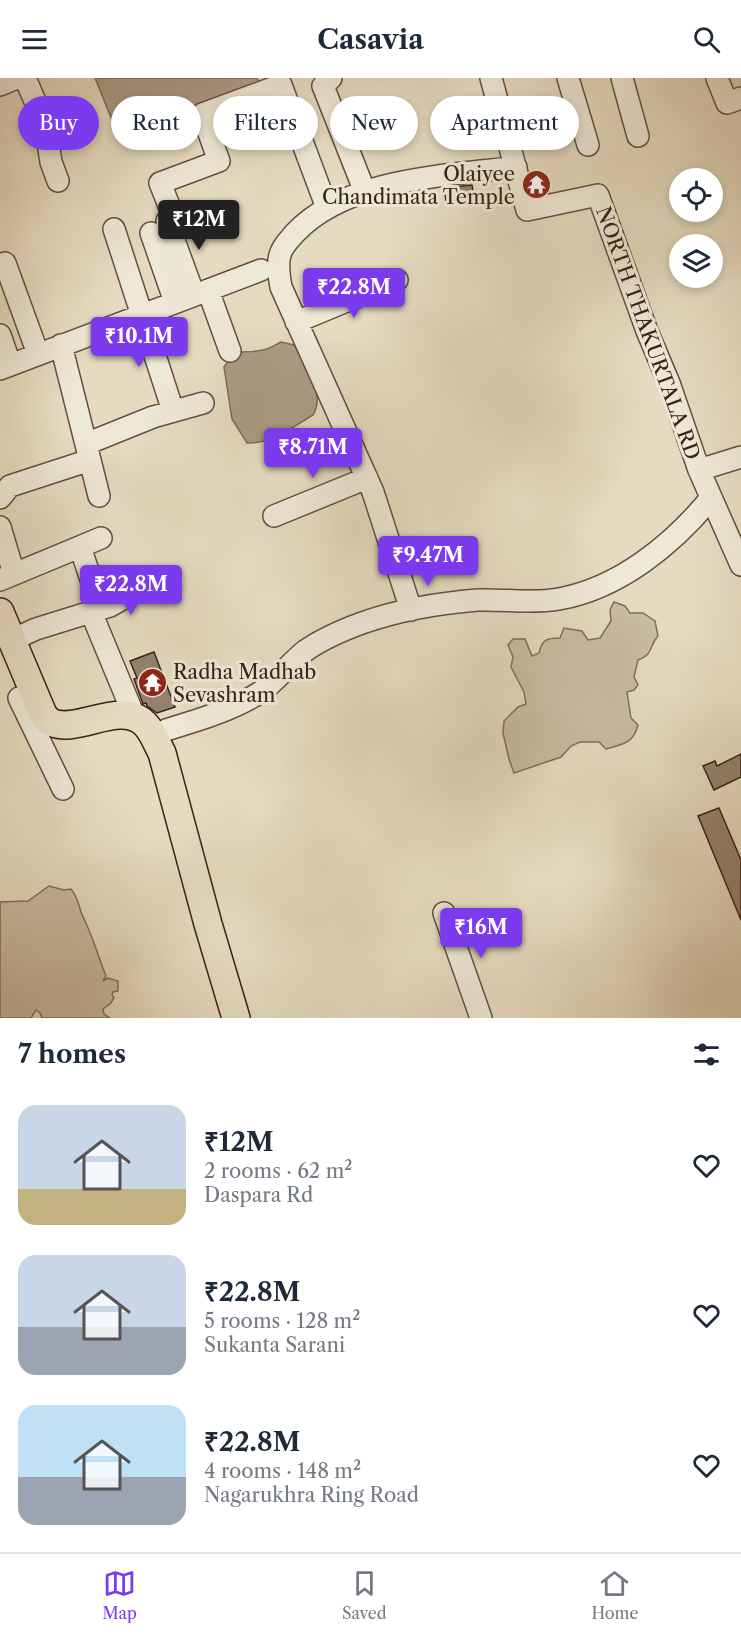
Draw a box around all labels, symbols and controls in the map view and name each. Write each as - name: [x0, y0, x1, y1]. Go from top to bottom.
- icon: menu: [18, 23, 51, 56]
- text: Casavia: [317, 23, 424, 56]
- icon: search: [690, 23, 723, 56]
- chip: Buy: [18, 96, 99, 150]
- chip: Rent: [111, 96, 201, 150]
- chip: Filters: [213, 96, 318, 150]
- chip: New: [330, 96, 418, 150]
- chip: Apartment: [430, 96, 579, 150]
- place label: Olaiyee Chandimata Temple: [322, 162, 515, 209]
- map controls: [669, 168, 723, 288]
- button: locate: [669, 168, 723, 222]
- temple icon: Olaiyee Chandimata Temple: [520, 169, 552, 201]
- pin: ₹12M: [163, 200, 235, 251]
- street label: NORTH THAKURTALA RD: [591, 203, 705, 463]
- text: ₹12M: [172, 207, 226, 231]
- button: layers: [669, 234, 723, 288]
- pin: ₹22.8M: [305, 268, 403, 319]
- text: ₹22.8M: [317, 275, 391, 299]
- pin: ₹10.1M: [90, 317, 188, 368]
- text: ₹10.1M: [105, 324, 173, 348]
- pin: ₹8.71M: [264, 428, 362, 479]
- text: ₹8.71M: [278, 435, 348, 459]
- pin: ₹9.47M: [379, 536, 477, 587]
- text: ₹9.47M: [392, 543, 464, 567]
- pin: ₹22.8M: [82, 565, 180, 616]
- text: ₹22.8M: [94, 572, 168, 596]
- place label: Radha Madhab Sevashram: [173, 660, 316, 707]
- temple icon: Radha Madhab Sevashram: [136, 667, 168, 699]
- pin: ₹16M: [445, 908, 517, 959]
- text: ₹16M: [454, 915, 508, 939]
- text: 7 homes: [18, 1038, 126, 1070]
- icon: filters: [690, 1038, 723, 1071]
- text: ₹12M: [204, 1126, 274, 1158]
- icon: home: [66, 1129, 138, 1201]
- icon: heart: [690, 1149, 723, 1182]
- text: 2 rooms · 62 m²: [204, 1159, 352, 1183]
- text: Daspara Rd: [204, 1183, 313, 1207]
- text: ₹22.8M: [204, 1276, 300, 1308]
- icon: home: [66, 1279, 138, 1351]
- icon: heart: [690, 1299, 723, 1332]
- text: 5 rooms · 128 m²: [204, 1309, 360, 1333]
- text: Sukanta Sarani: [204, 1333, 345, 1357]
- text: ₹22.8M: [204, 1426, 300, 1458]
- icon: home: [66, 1429, 138, 1501]
- icon: heart: [690, 1449, 723, 1482]
- text: 4 rooms · 148 m²: [204, 1459, 361, 1483]
- text: Nagarukhra Ring Road: [204, 1483, 419, 1507]
- tab: Map: [103, 1567, 137, 1623]
- tab: Saved: [342, 1567, 386, 1623]
- tab: Home: [591, 1567, 638, 1623]

